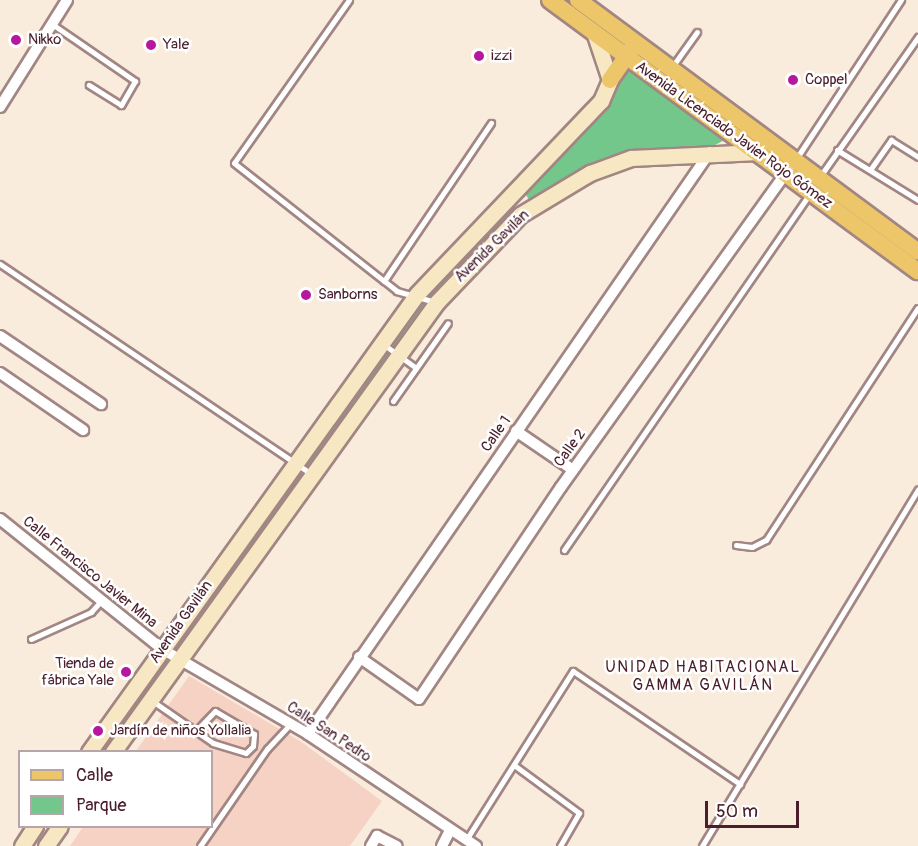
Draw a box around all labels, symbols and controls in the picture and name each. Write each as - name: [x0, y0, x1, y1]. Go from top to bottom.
- place label: Nikko: [28, 31, 61, 49]
- marker: Nikko: [9, 33, 23, 47]
- place label: Yale: [163, 36, 189, 54]
- marker: Yale: [144, 38, 158, 52]
- place label: izzi: [491, 47, 512, 65]
- marker: izzi: [472, 49, 486, 63]
- street label: Avenida Licenciado Javier Rojo Gómez: [632, 57, 836, 213]
- place label: Coppel: [805, 71, 848, 89]
- marker: Coppel: [786, 73, 800, 87]
- street label: Avenida Gavilán: [451, 206, 533, 286]
- place label: Sanborns: [318, 286, 377, 304]
- marker: Sanborns: [299, 288, 313, 302]
- street label: Calle 1: [477, 413, 515, 455]
- street label: Calle 2: [550, 426, 590, 470]
- street label: Calle Francisco Javier Mina: [19, 512, 161, 632]
- street label: Avenida Gavilán: [146, 577, 216, 667]
- place label: Tienda de fábrica Yale: [42, 654, 114, 689]
- district label: UNIDAD HABITACIONAL GAMMA GAVILÁN: [605, 657, 801, 695]
- marker: Tienda de fábrica Yale: [119, 665, 133, 679]
- street label: Calle San Pedro: [283, 698, 375, 766]
- place label: Jardín de niños Yollalia: [110, 722, 251, 740]
- marker: Jardín de niños Yollalia: [91, 724, 105, 738]
- legend: [18, 750, 213, 828]
- text: Calle: [76, 764, 113, 787]
- scale bar: [708, 789, 802, 827]
- text: Parque: [76, 794, 126, 817]
- text: 50 m: [716, 800, 758, 823]

